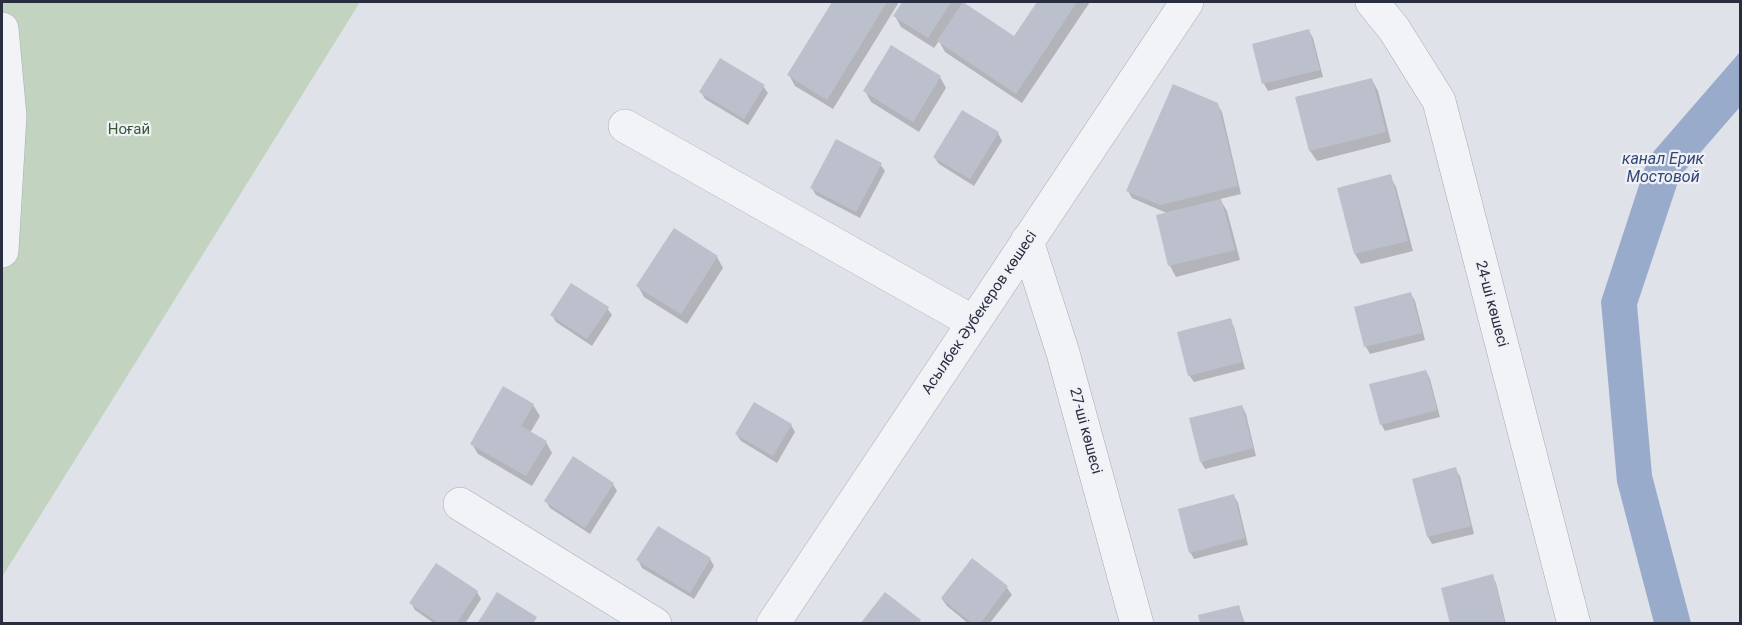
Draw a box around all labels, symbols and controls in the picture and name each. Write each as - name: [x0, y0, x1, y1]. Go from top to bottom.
- park label: Ноғай: [108, 121, 150, 139]
- water label: канал Ерик Мостовой: [1622, 150, 1704, 188]
- street label: Асылбек Әубекеров көшесі: [919, 228, 1041, 398]
- street label: 24-ші көшесі: [1471, 259, 1511, 349]
- street label: 27-ші көшесі: [1065, 386, 1105, 476]

